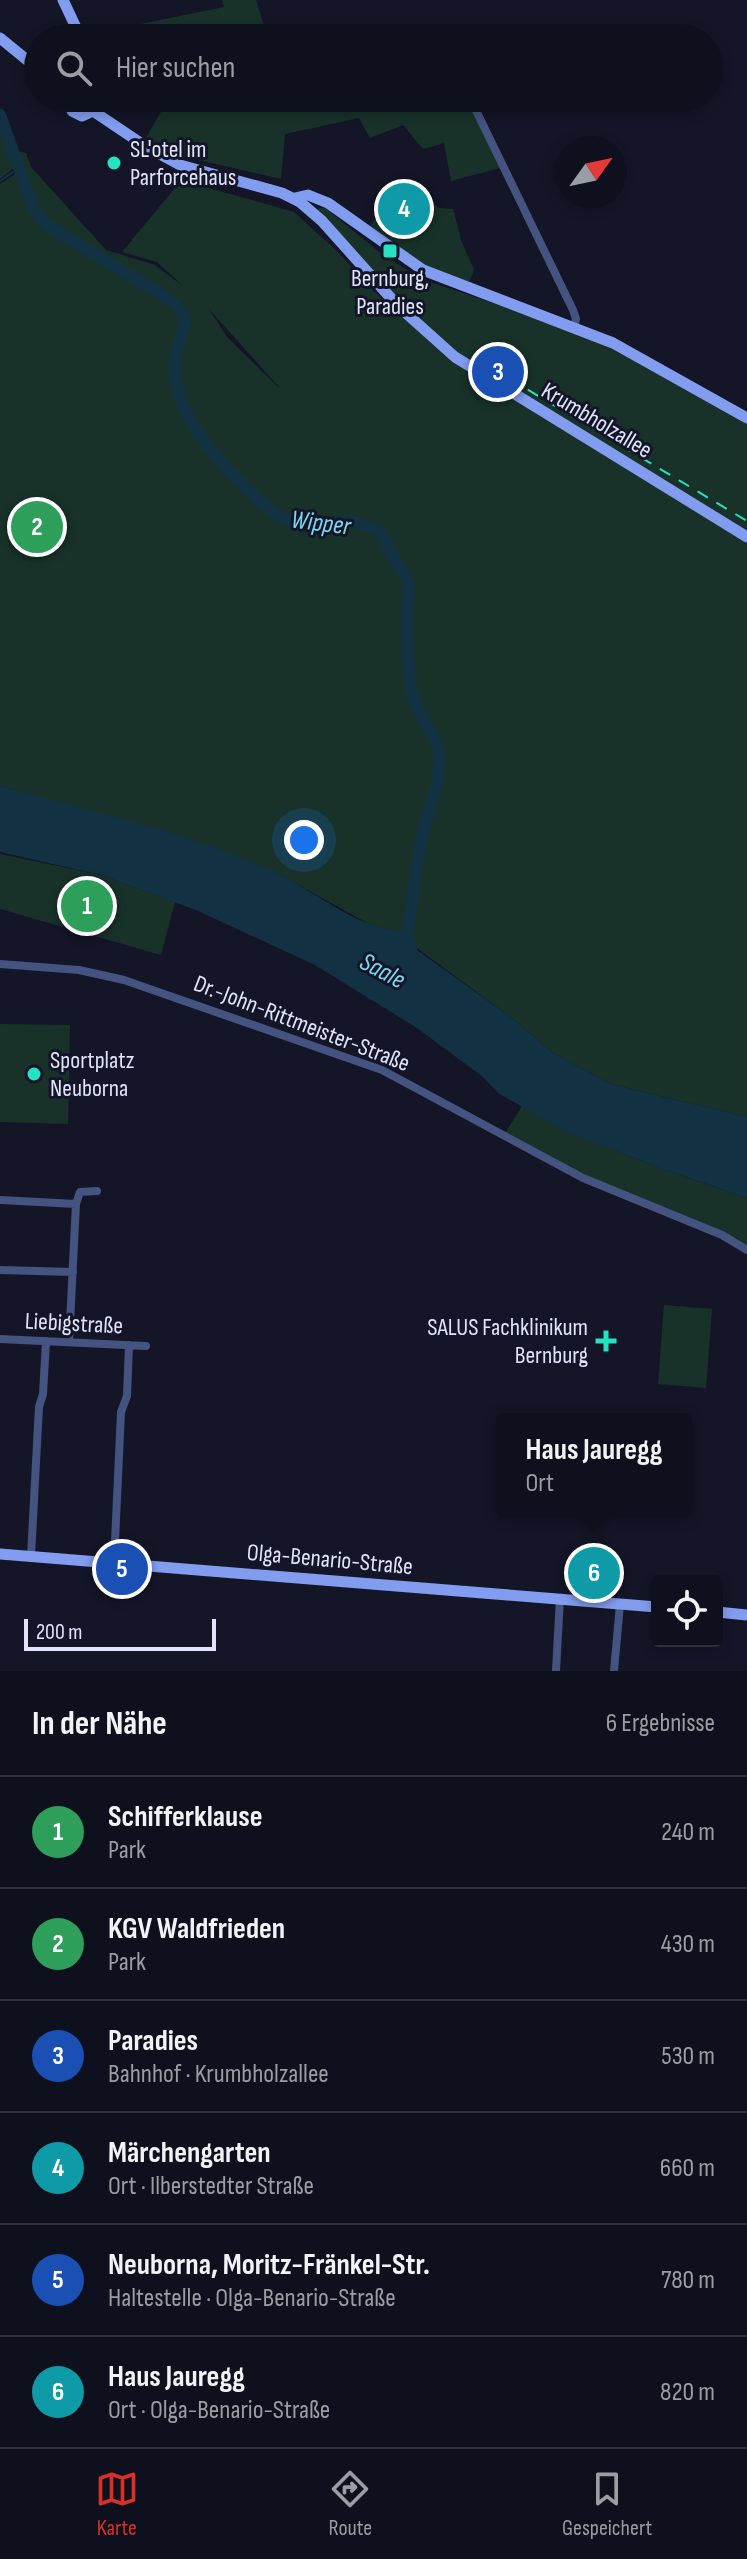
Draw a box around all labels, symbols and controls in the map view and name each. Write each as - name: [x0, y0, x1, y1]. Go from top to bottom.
- search box: [24, 24, 723, 112]
- icon: search: [52, 46, 96, 90]
- text: Hier suchen: [116, 50, 235, 86]
- place label: SL'otel im Parforcehaus: [130, 135, 236, 192]
- north arrow: [555, 136, 627, 208]
- marker: SL'otel im Parforcehaus: [105, 154, 123, 172]
- pin: 4: [378, 179, 430, 239]
- marker: Bernburg, Paradies: [381, 242, 399, 260]
- place label: Bernburg, Paradies: [351, 264, 429, 321]
- pin: 3: [472, 342, 524, 402]
- street label: Krumbholzallee: [536, 376, 657, 465]
- pin: 2: [11, 497, 63, 557]
- water label: Wipper: [289, 504, 354, 543]
- your location: [284, 820, 324, 860]
- pin: 1: [61, 876, 113, 936]
- water label: Saale: [354, 947, 410, 996]
- street label: Dr.-John-Rittmeister-Straße: [190, 969, 414, 1078]
- place label: Sportplatz Neuborna: [50, 1046, 135, 1103]
- marker: Sportplatz Neuborna: [25, 1065, 43, 1083]
- street label: Liebigstraße: [24, 1306, 124, 1341]
- place label: SALUS Fachklinikum Bernburg: [427, 1313, 588, 1370]
- marker: SALUS Fachklinikum Bernburg: [595, 1330, 617, 1352]
- popup: [496, 1413, 692, 1517]
- text: Haus Jauregg: [526, 1432, 662, 1468]
- text: Ort: [526, 1468, 554, 1499]
- street label: Olga-Benario-Straße: [246, 1538, 414, 1581]
- pin: 5: [96, 1539, 148, 1599]
- pin: 6: [568, 1543, 620, 1603]
- map controls: [651, 1575, 723, 1647]
- button: locate: [651, 1575, 723, 1647]
- scale bar: [24, 1615, 216, 1651]
- text: 200 m: [36, 1619, 82, 1646]
- text: In der Nähe: [32, 1703, 167, 1744]
- text: 6 Ergebnisse: [606, 1708, 715, 1739]
- text: Schifferklause: [108, 1799, 263, 1835]
- text: 1: [53, 1817, 63, 1848]
- text: 240 m: [661, 1817, 715, 1848]
- text: Park: [108, 1835, 146, 1866]
- text: KGV Waldfrieden: [108, 1911, 285, 1947]
- text: 2: [52, 1929, 64, 1960]
- text: 430 m: [661, 1929, 715, 1960]
- text: Park: [108, 1947, 146, 1978]
- text: Paradies: [108, 2023, 198, 2059]
- text: 3: [52, 2041, 64, 2072]
- text: 530 m: [661, 2041, 715, 2072]
- text: Bahnhof · Krumbholzallee: [108, 2059, 329, 2090]
- text: Märchengarten: [108, 2135, 271, 2171]
- text: 4: [52, 2153, 64, 2184]
- text: 660 m: [660, 2153, 715, 2184]
- text: Ort · Ilberstedter Straße: [108, 2171, 314, 2202]
- text: Neuborna, Moritz-Fränkel-Str.: [108, 2247, 430, 2283]
- text: 5: [52, 2265, 64, 2296]
- text: 780 m: [661, 2265, 715, 2296]
- text: Haltestelle · Olga-Benario-Straße: [108, 2283, 396, 2314]
- text: Haus Jauregg: [108, 2359, 245, 2395]
- text: 6: [52, 2377, 64, 2408]
- text: 820 m: [660, 2377, 715, 2408]
- text: Ort · Olga-Benario-Straße: [108, 2395, 330, 2426]
- tab: Karte: [95, 2467, 139, 2542]
- tab: Route: [328, 2467, 372, 2542]
- tab: Gespeichert: [562, 2467, 652, 2542]

